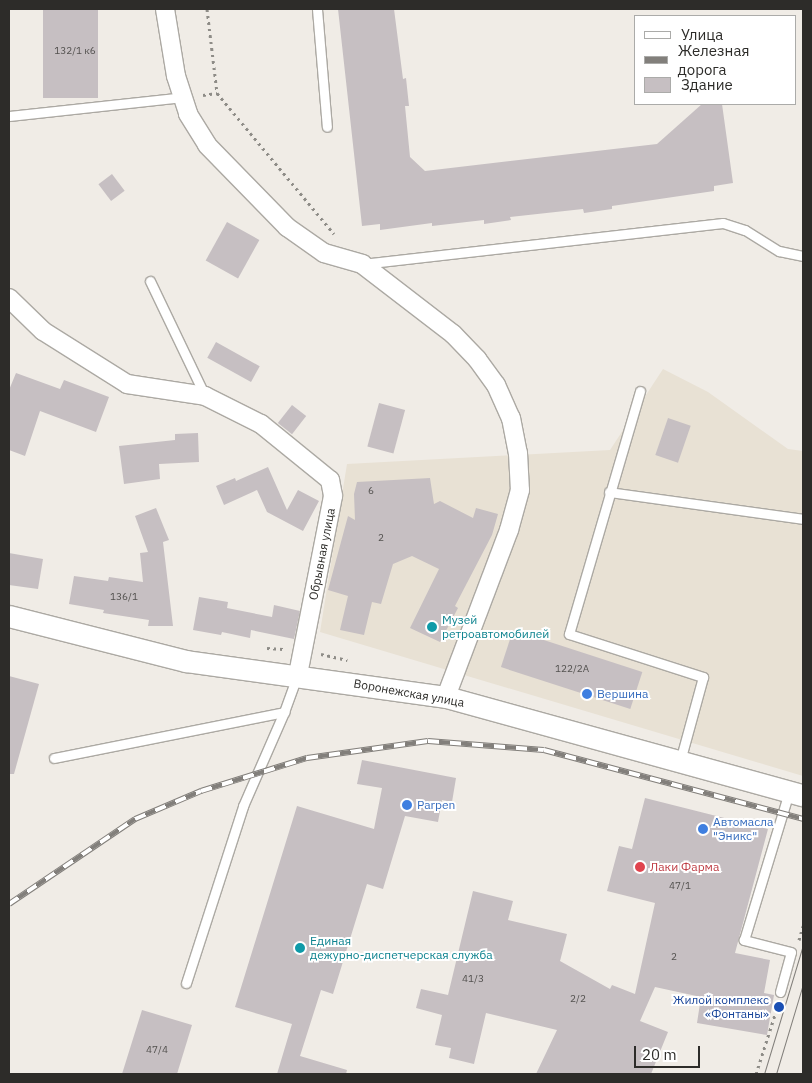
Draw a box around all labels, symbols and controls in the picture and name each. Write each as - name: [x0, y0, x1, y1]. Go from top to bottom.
- legend: [634, 15, 797, 105]
- text: Улица: [681, 25, 723, 44]
- text: Железная дорога: [678, 41, 749, 79]
- house number: 132/1 к6: [54, 45, 96, 57]
- text: Здание: [681, 75, 733, 94]
- house number: 6: [368, 485, 374, 497]
- street label: Обрывная улица: [306, 507, 338, 601]
- house number: 2: [378, 532, 384, 544]
- house number: 136/1: [110, 591, 138, 603]
- place label: Музей ретроавтомобилей: [442, 613, 549, 641]
- marker: Музей ретроавтомобилей: [426, 621, 438, 633]
- house number: 122/2А: [555, 663, 589, 675]
- street label: Воронежская улица: [353, 676, 465, 710]
- place label: Вершина: [597, 687, 648, 701]
- marker: Вершина: [581, 688, 593, 700]
- place label: Parpen: [417, 798, 455, 812]
- marker: Parpen: [401, 799, 413, 811]
- place label: Автомасла "Эникс": [713, 815, 773, 843]
- marker: Автомасла "Эникс": [697, 823, 709, 835]
- place label: Лаки Фарма: [650, 860, 719, 874]
- marker: Лаки Фарма: [634, 861, 646, 873]
- house number: 47/1: [669, 880, 691, 892]
- place label: Единая дежурно-диспетчерская служба: [310, 934, 493, 962]
- marker: Единая дежурно-диспетчерская служба: [294, 942, 306, 954]
- house number: 2: [671, 951, 677, 963]
- house number: 41/3: [462, 973, 484, 985]
- house number: 2/2: [570, 993, 586, 1005]
- place label: Жилой комплекс «Фонтаны»: [673, 993, 769, 1021]
- marker: Жилой комплекс «Фонтаны»: [773, 1001, 785, 1013]
- scale bar: [637, 1036, 703, 1068]
- house number: 47/4: [146, 1044, 168, 1056]
- text: 20 m: [642, 1045, 677, 1064]

